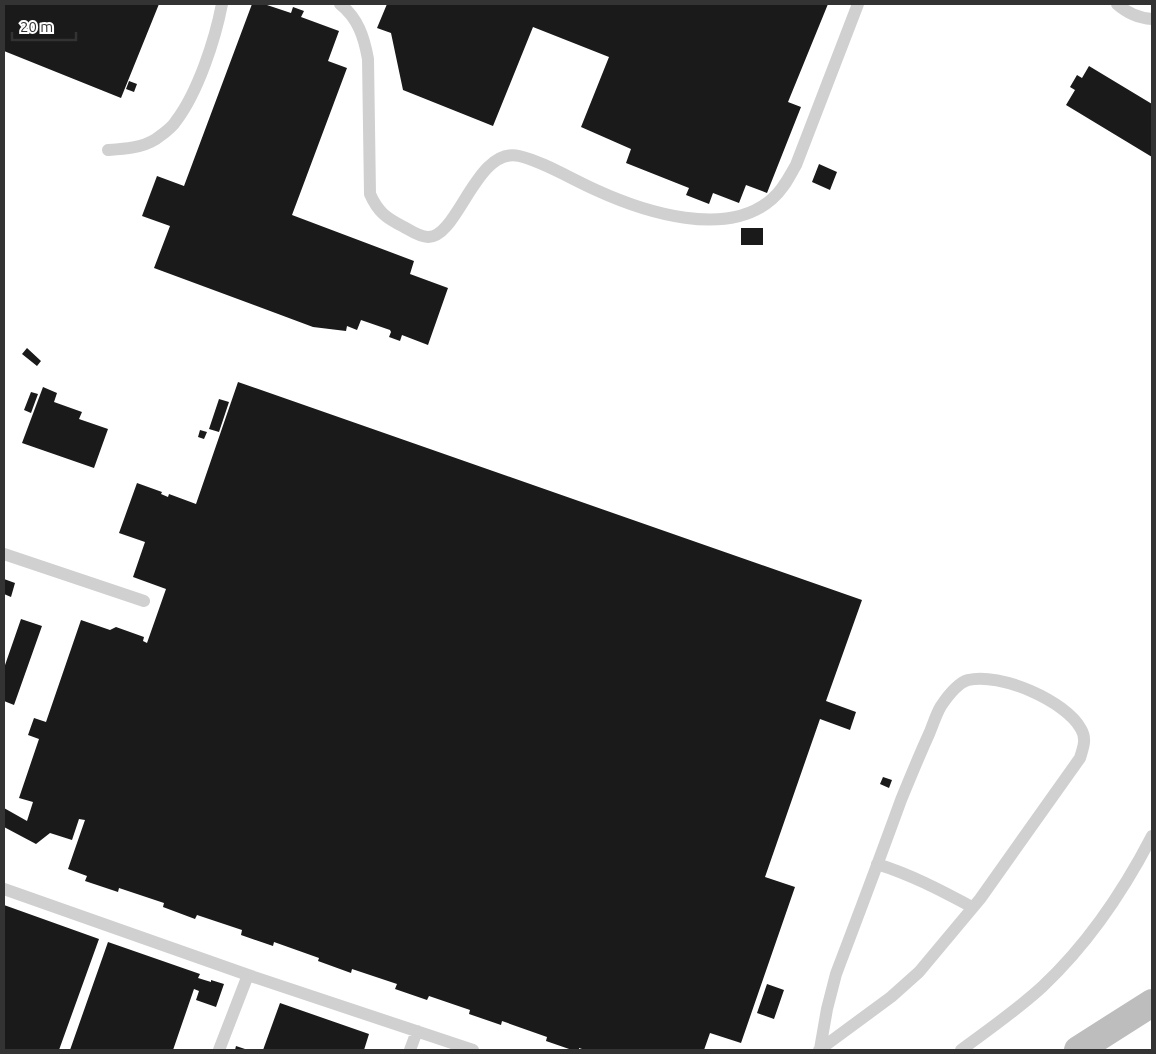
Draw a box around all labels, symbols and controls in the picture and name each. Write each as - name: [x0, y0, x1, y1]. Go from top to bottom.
- scale bar: [12, 10, 76, 42]
- text: 20 m: [20, 18, 53, 35]

